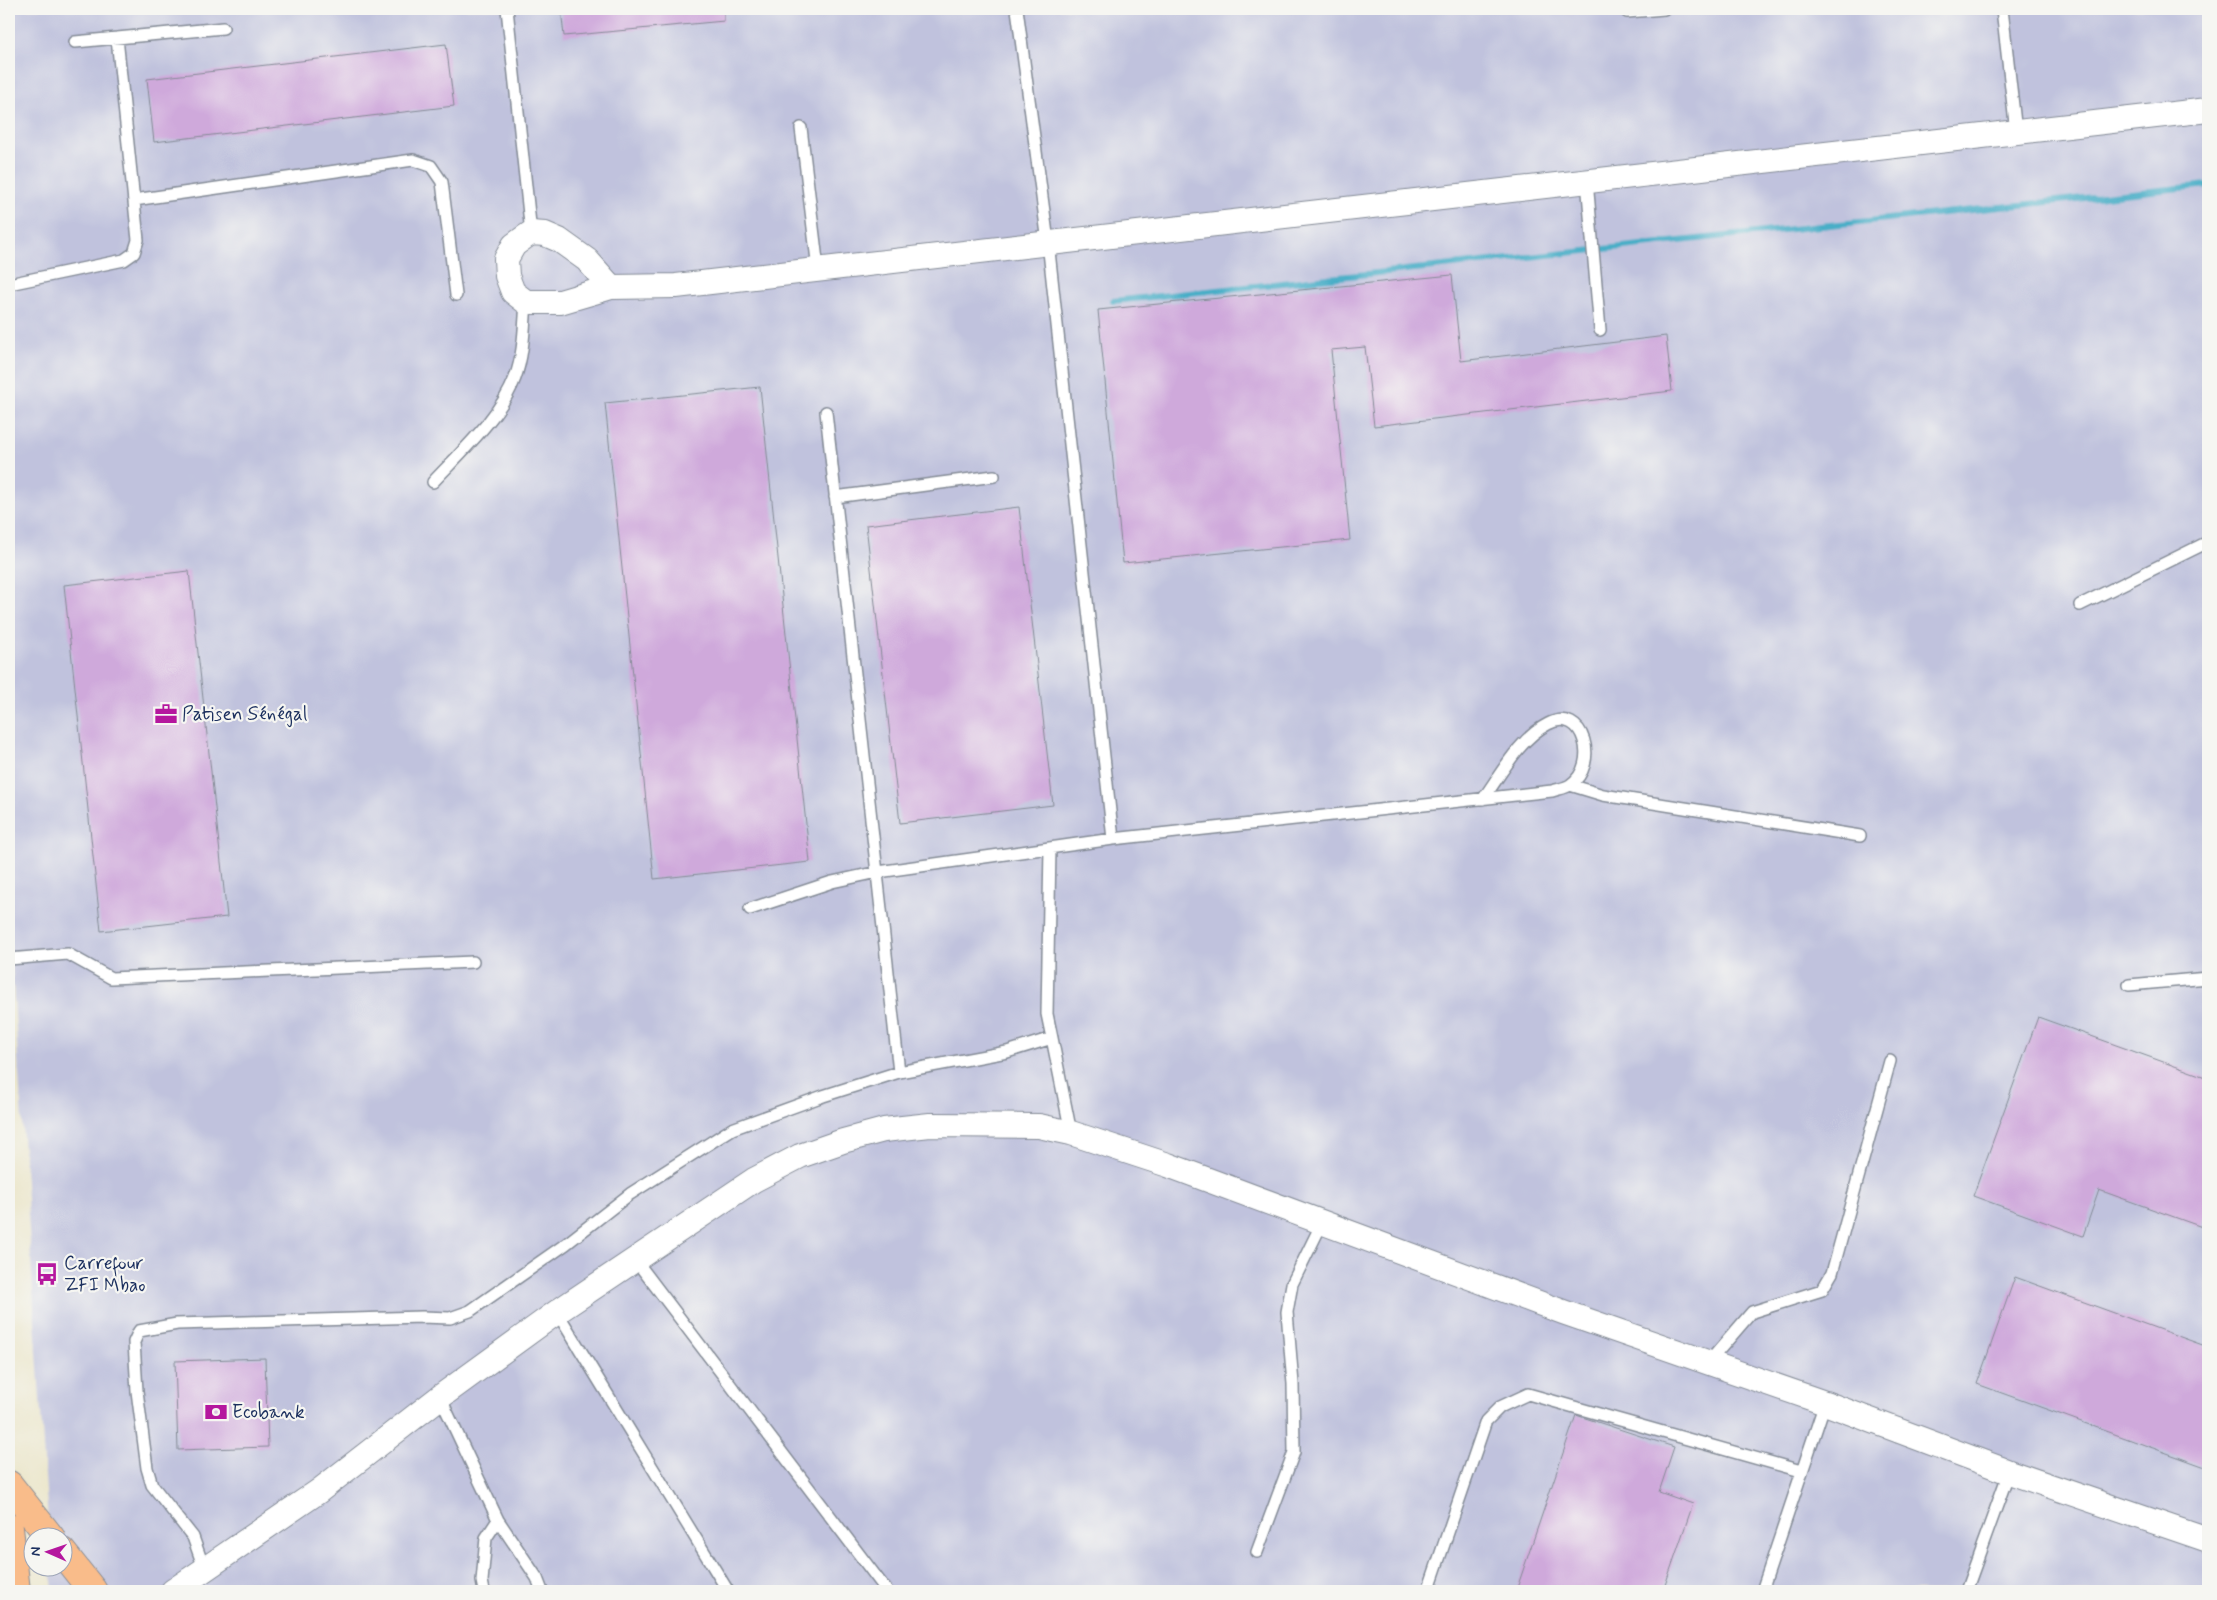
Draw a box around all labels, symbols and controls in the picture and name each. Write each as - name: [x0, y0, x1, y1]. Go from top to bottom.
- office icon: Patisen Sénégal: [153, 701, 179, 727]
- place label: Patisen Sénégal: [182, 702, 308, 728]
- place label: Carrefour ZFI Mbao: [64, 1251, 146, 1298]
- bus stop icon: Carrefour ZFI Mbao: [34, 1261, 60, 1287]
- bank icon: Ecobank: [203, 1399, 229, 1425]
- place label: Ecobank: [232, 1400, 305, 1425]
- north arrow: [22, 1528, 72, 1578]
- text: N: [27, 1547, 45, 1557]

